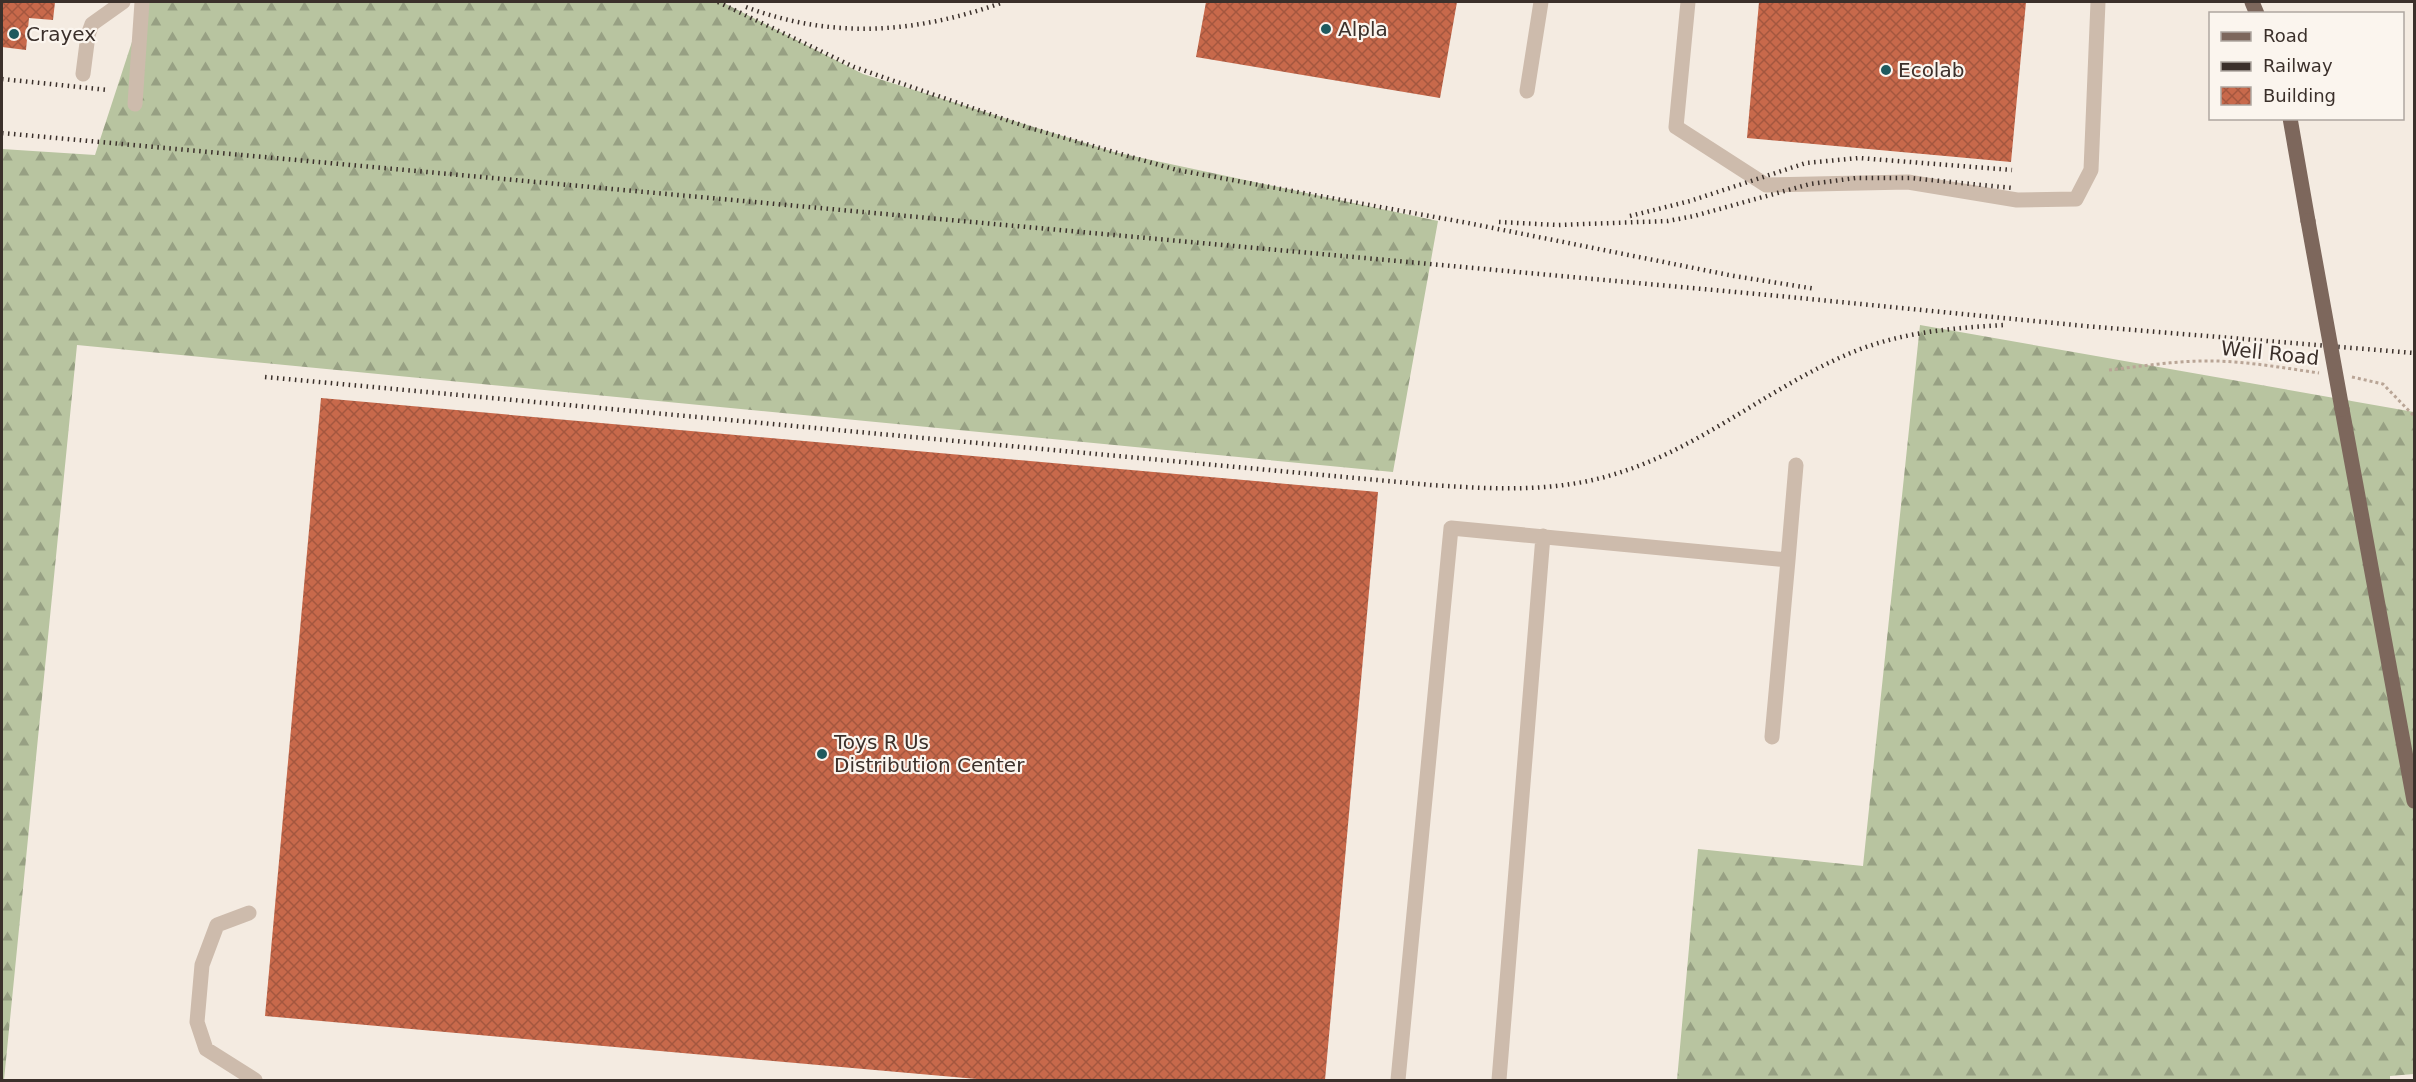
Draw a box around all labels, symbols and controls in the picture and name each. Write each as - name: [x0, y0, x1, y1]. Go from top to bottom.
- legend: [2209, 12, 2404, 120]
- place label: Alpla: [1338, 17, 1388, 41]
- place label: Crayex: [26, 22, 96, 46]
- marker: Alpla: [1319, 22, 1333, 36]
- text: Road: [2263, 25, 2308, 46]
- marker: Crayex: [7, 27, 21, 41]
- text: Railway: [2263, 55, 2333, 76]
- place label: Ecolab: [1898, 58, 1964, 82]
- marker: Ecolab: [1879, 63, 1893, 77]
- text: Building: [2263, 85, 2336, 106]
- street label: Well Road: [2220, 336, 2320, 370]
- place label: Toys R Us Distribution Center: [833, 730, 1025, 777]
- marker: Toys R Us Distribution Center: [815, 747, 829, 761]

